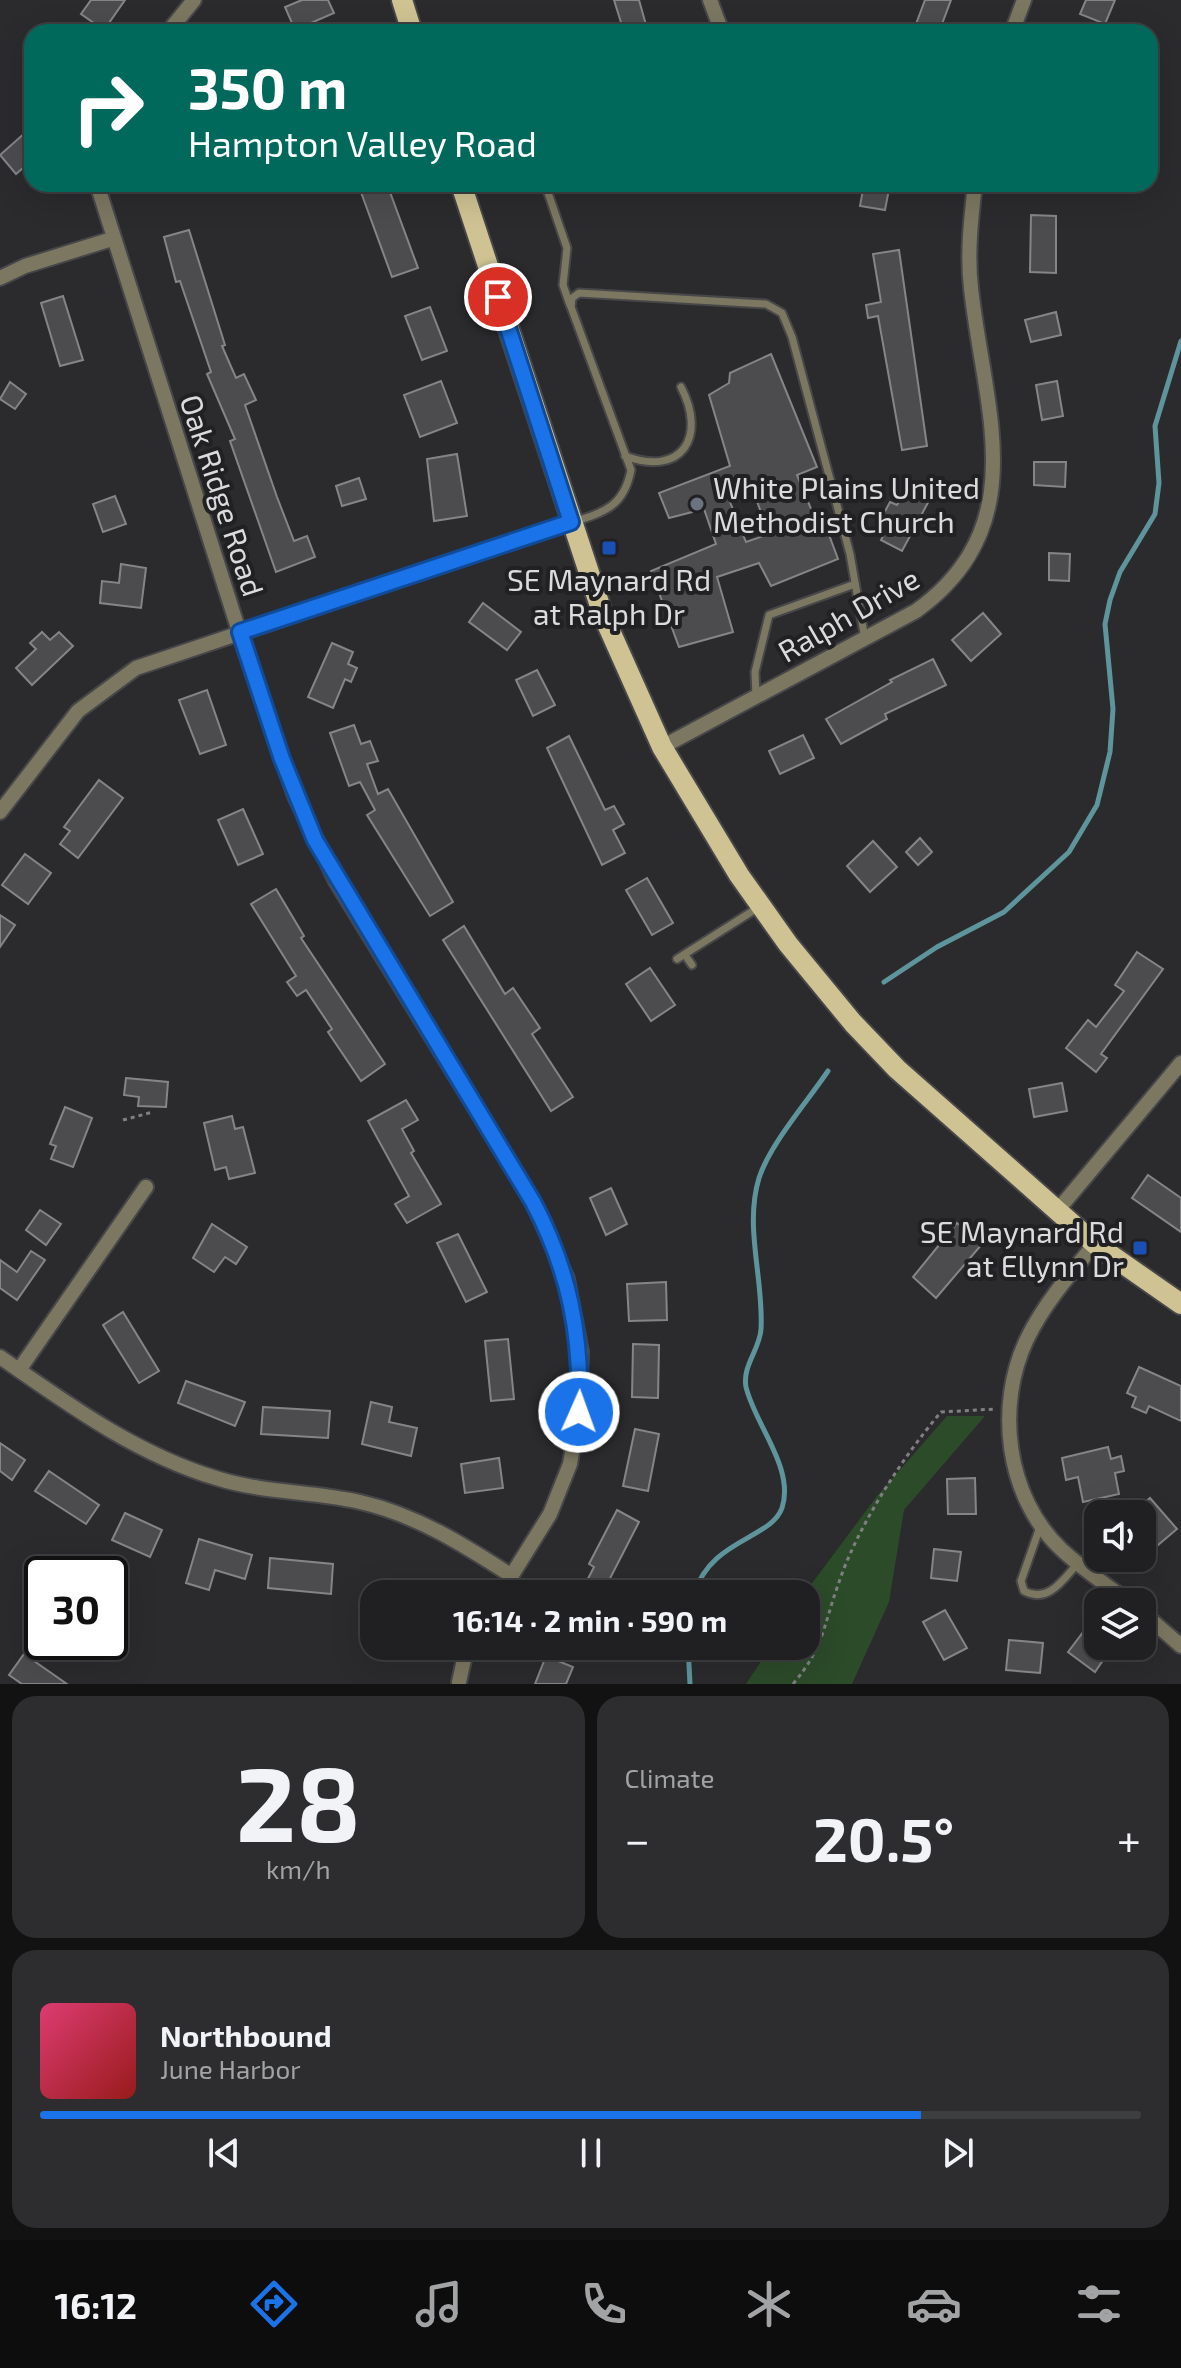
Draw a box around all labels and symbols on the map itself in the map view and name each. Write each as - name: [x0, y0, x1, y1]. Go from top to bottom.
- pin: [464, 263, 532, 331]
- street label: Oak Ridge Road: [173, 390, 273, 600]
- place label: White Plains United Methodist Church: [713, 469, 980, 539]
- marker: White Plains United Methodist Church: [688, 495, 706, 513]
- marker: SE Maynard Rd at Ralph Dr: [600, 539, 618, 557]
- street label: Ralph Drive: [771, 559, 925, 669]
- place label: SE Maynard Rd at Ralph Dr: [507, 561, 711, 631]
- place label: SE Maynard Rd at Ellynn Dr: [920, 1213, 1124, 1283]
- marker: SE Maynard Rd at Ellynn Dr: [1131, 1239, 1149, 1257]
- position arrow: [537, 1370, 621, 1454]
- speed limit sign: 30: [24, 1556, 128, 1660]

